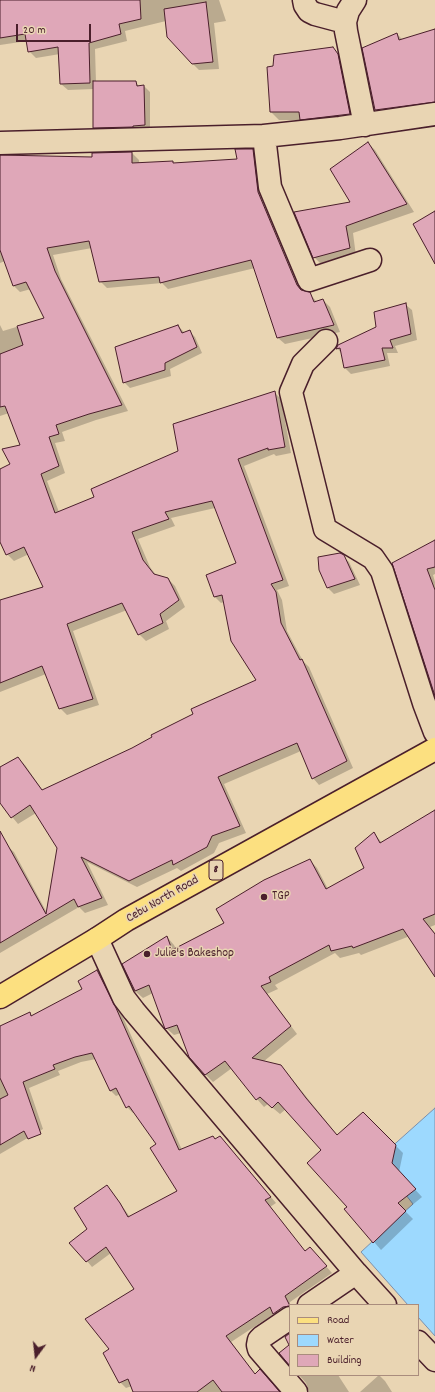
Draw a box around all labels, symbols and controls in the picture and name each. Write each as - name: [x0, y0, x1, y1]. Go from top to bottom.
- scale bar: [18, 16, 93, 42]
- text: 20 m: [23, 22, 46, 39]
- road number: 8: [209, 860, 223, 880]
- street label: Cebu North Road: [124, 873, 202, 927]
- place label: TGP: [272, 889, 290, 905]
- marker: TGP: [259, 892, 269, 902]
- place label: Julie's Bakeshop: [155, 946, 234, 962]
- marker: Julie's Bakeshop: [142, 949, 152, 959]
- legend: [289, 1304, 419, 1376]
- text: Road: [327, 1312, 349, 1329]
- text: Water: [327, 1332, 354, 1349]
- north arrow: [16, 1336, 56, 1376]
- text: Building: [327, 1352, 362, 1369]
- text: N: [28, 1359, 38, 1376]

